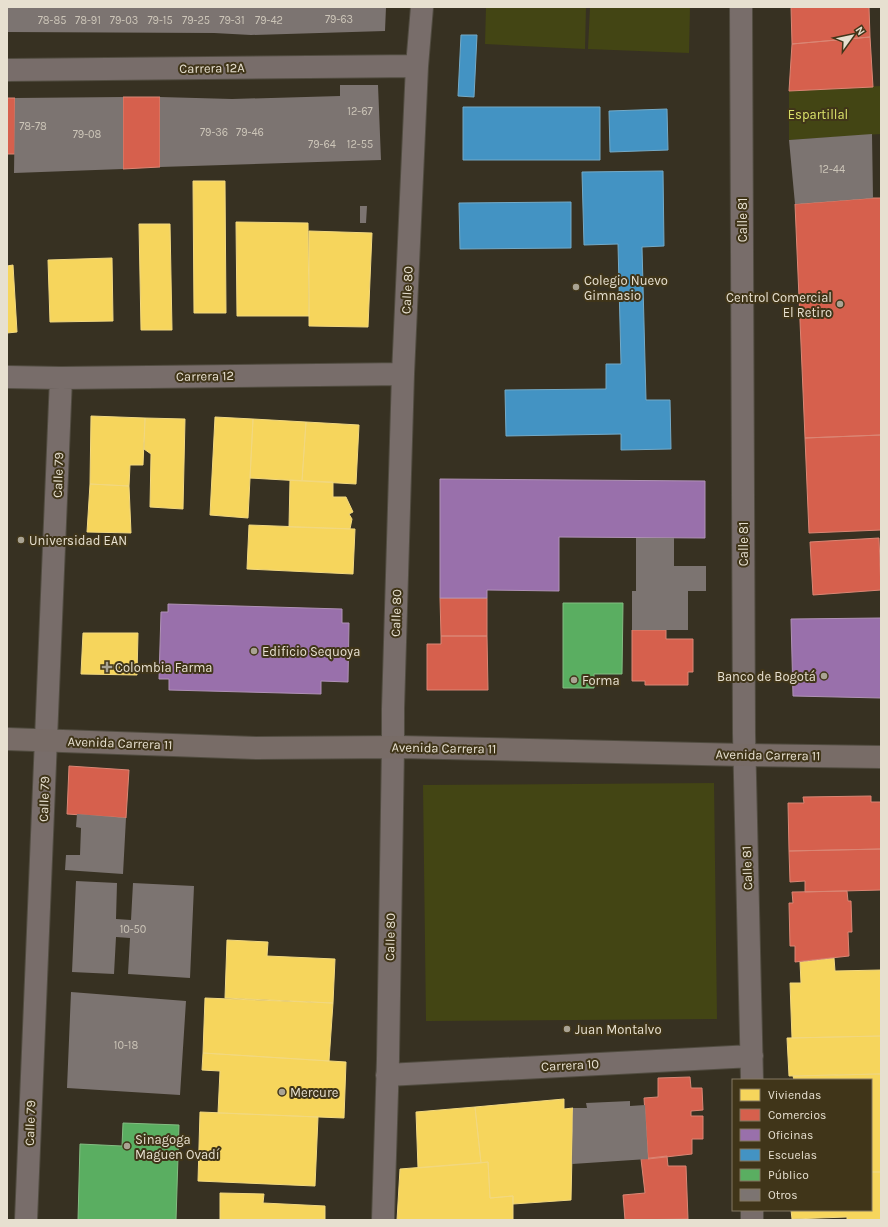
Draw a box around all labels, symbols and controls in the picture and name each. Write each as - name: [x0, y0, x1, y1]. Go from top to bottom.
- house number: 79-63: [325, 13, 353, 26]
- house number: 78-85: [38, 14, 66, 27]
- house number: 78-91: [75, 14, 101, 27]
- house number: 79-03: [110, 14, 138, 27]
- house number: 79-15: [147, 14, 173, 27]
- house number: 79-25: [182, 14, 210, 27]
- house number: 79-31: [219, 14, 245, 27]
- house number: 79-42: [255, 14, 283, 27]
- north arrow: [832, 16, 872, 56]
- text: N: [852, 24, 868, 38]
- street label: Carrera 12A: [179, 60, 245, 76]
- house number: 12-67: [347, 105, 373, 118]
- park label: Espartillal: [788, 107, 848, 122]
- house number: 78-78: [19, 120, 47, 133]
- house number: 79-36: [200, 126, 228, 139]
- house number: 79-46: [236, 126, 264, 139]
- house number: 79-08: [73, 128, 102, 141]
- house number: 79-64: [308, 138, 336, 151]
- house number: 12-55: [347, 138, 373, 151]
- house number: 12-44: [819, 163, 845, 176]
- street label: Calle 81: [735, 198, 750, 242]
- street label: Calle 80: [398, 265, 416, 314]
- place label: Colegio Nuevo Gimnasio: [584, 273, 668, 303]
- marker: Colegio Nuevo Gimnasio: [571, 282, 581, 292]
- place label: Centrol Comercial El Retiro: [726, 290, 832, 320]
- marker: Centrol Comercial El Retiro: [835, 299, 845, 309]
- street label: Carrera 12: [176, 368, 234, 384]
- street label: Calle 79: [50, 452, 66, 498]
- street label: Calle 81: [736, 522, 751, 566]
- place label: Universidad EAN: [29, 533, 127, 548]
- marker: Universidad EAN: [16, 535, 26, 545]
- street label: Calle 80: [388, 589, 404, 637]
- place label: Edificio Sequoya: [262, 644, 360, 660]
- marker: Edificio Sequoya: [249, 646, 259, 656]
- place label: Colombia Farma: [115, 660, 212, 675]
- marker: Colombia Farma: [102, 662, 112, 672]
- place label: Banco de Bogotá: [717, 669, 816, 684]
- marker: Banco de Bogotá: [819, 671, 829, 681]
- place label: Forma: [582, 673, 620, 688]
- marker: Forma: [569, 675, 579, 685]
- street label: Avenida Carrera 11: [67, 734, 173, 752]
- street label: Avenida Carrera 11: [391, 740, 497, 756]
- street label: Avenida Carrera 11: [715, 747, 821, 763]
- street label: Calle 79: [36, 776, 52, 822]
- street label: Calle 81: [739, 846, 755, 890]
- street label: Calle 80: [382, 913, 398, 961]
- house number: 10-50: [120, 923, 146, 936]
- place label: Juan Montalvo: [575, 1022, 662, 1037]
- marker: Juan Montalvo: [562, 1024, 572, 1034]
- house number: 10-18: [114, 1039, 138, 1052]
- street label: Carrera 10: [541, 1056, 600, 1074]
- legend: [732, 1079, 872, 1211]
- place label: Mercure: [290, 1085, 339, 1100]
- marker: Mercure: [277, 1087, 287, 1097]
- text: Viviendas: [768, 1088, 821, 1102]
- street label: Calle 79: [22, 1100, 38, 1146]
- text: Comercios: [768, 1108, 826, 1122]
- text: Oficinas: [768, 1128, 813, 1142]
- place label: Sinagoga Maguen Ovadí: [135, 1132, 220, 1162]
- marker: Sinagoga Maguen Ovadí: [122, 1141, 132, 1151]
- text: Escuelas: [768, 1148, 817, 1162]
- text: Público: [768, 1168, 809, 1182]
- text: Otros: [768, 1188, 797, 1202]

